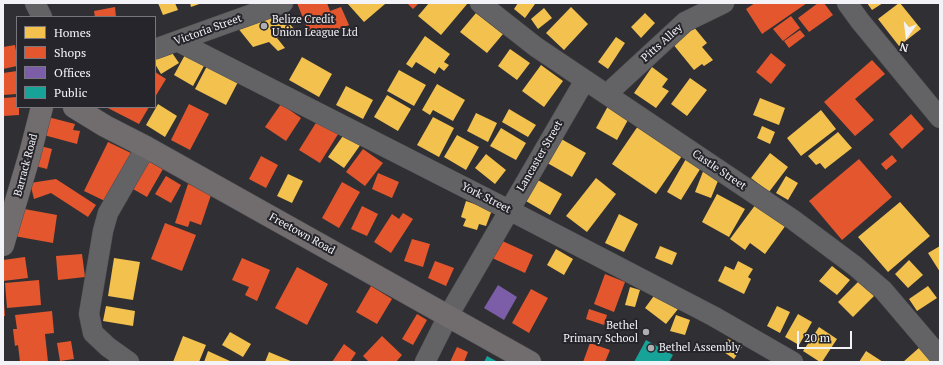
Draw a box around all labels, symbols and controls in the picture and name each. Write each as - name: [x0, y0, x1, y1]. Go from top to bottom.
- street label: Victoria Street: [172, 12, 244, 48]
- place label: Belize Credit Union League Ltd: [272, 13, 358, 39]
- legend: [16, 16, 156, 108]
- north arrow: [887, 16, 927, 56]
- marker: Belize Credit Union League Ltd: [259, 21, 269, 31]
- street label: Pitts Alley: [639, 21, 685, 65]
- text: Homes: [54, 25, 91, 40]
- text: N: [898, 40, 910, 55]
- text: Shops: [54, 45, 86, 60]
- text: Offices: [54, 65, 91, 80]
- text: Public: [54, 85, 87, 100]
- street label: Lancaster Street: [514, 118, 566, 194]
- street label: Barrack Road: [11, 132, 41, 198]
- street label: Castle Street: [689, 147, 749, 193]
- street label: York Street: [459, 180, 513, 216]
- street label: Freetown Road: [267, 211, 337, 257]
- place label: Bethel Primary School: [563, 319, 638, 345]
- scale bar: [799, 323, 854, 349]
- marker: Bethel Primary School: [641, 327, 651, 337]
- text: 20 m: [804, 330, 830, 345]
- place label: Bethel Assembly: [659, 341, 740, 355]
- marker: Bethel Assembly: [646, 343, 656, 353]

